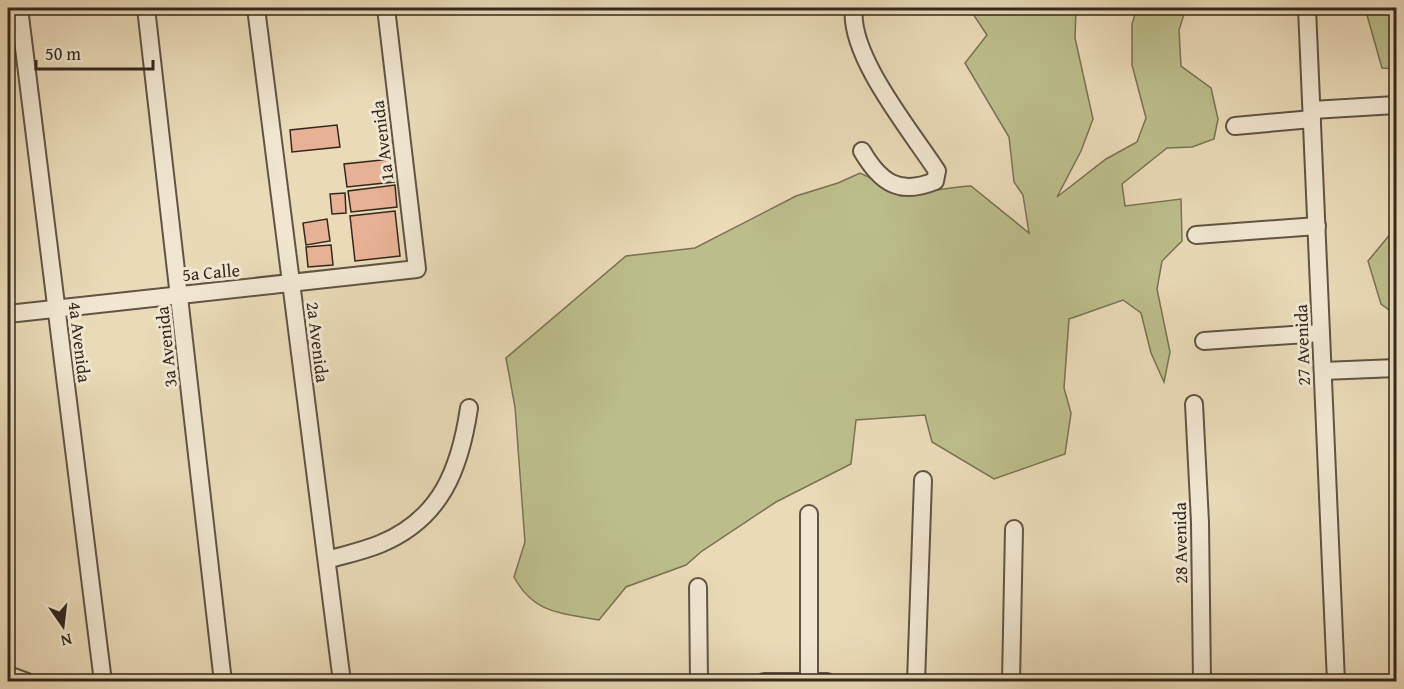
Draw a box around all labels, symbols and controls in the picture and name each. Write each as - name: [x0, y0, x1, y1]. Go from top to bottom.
- scale bar: [36, 33, 153, 71]
- text: 50 m: [45, 40, 81, 67]
- street label: 1a Avenida: [364, 98, 400, 183]
- street label: 5a Calle: [181, 256, 241, 288]
- street label: 4a Avenida: [62, 300, 98, 385]
- street label: 2a Avenida: [300, 300, 336, 385]
- street label: 27 Avenida: [1287, 303, 1317, 386]
- street label: 3a Avenida: [148, 305, 184, 389]
- street label: 28 Avenida: [1166, 501, 1194, 584]
- north arrow: [33, 596, 93, 656]
- text: N: [58, 628, 75, 654]

